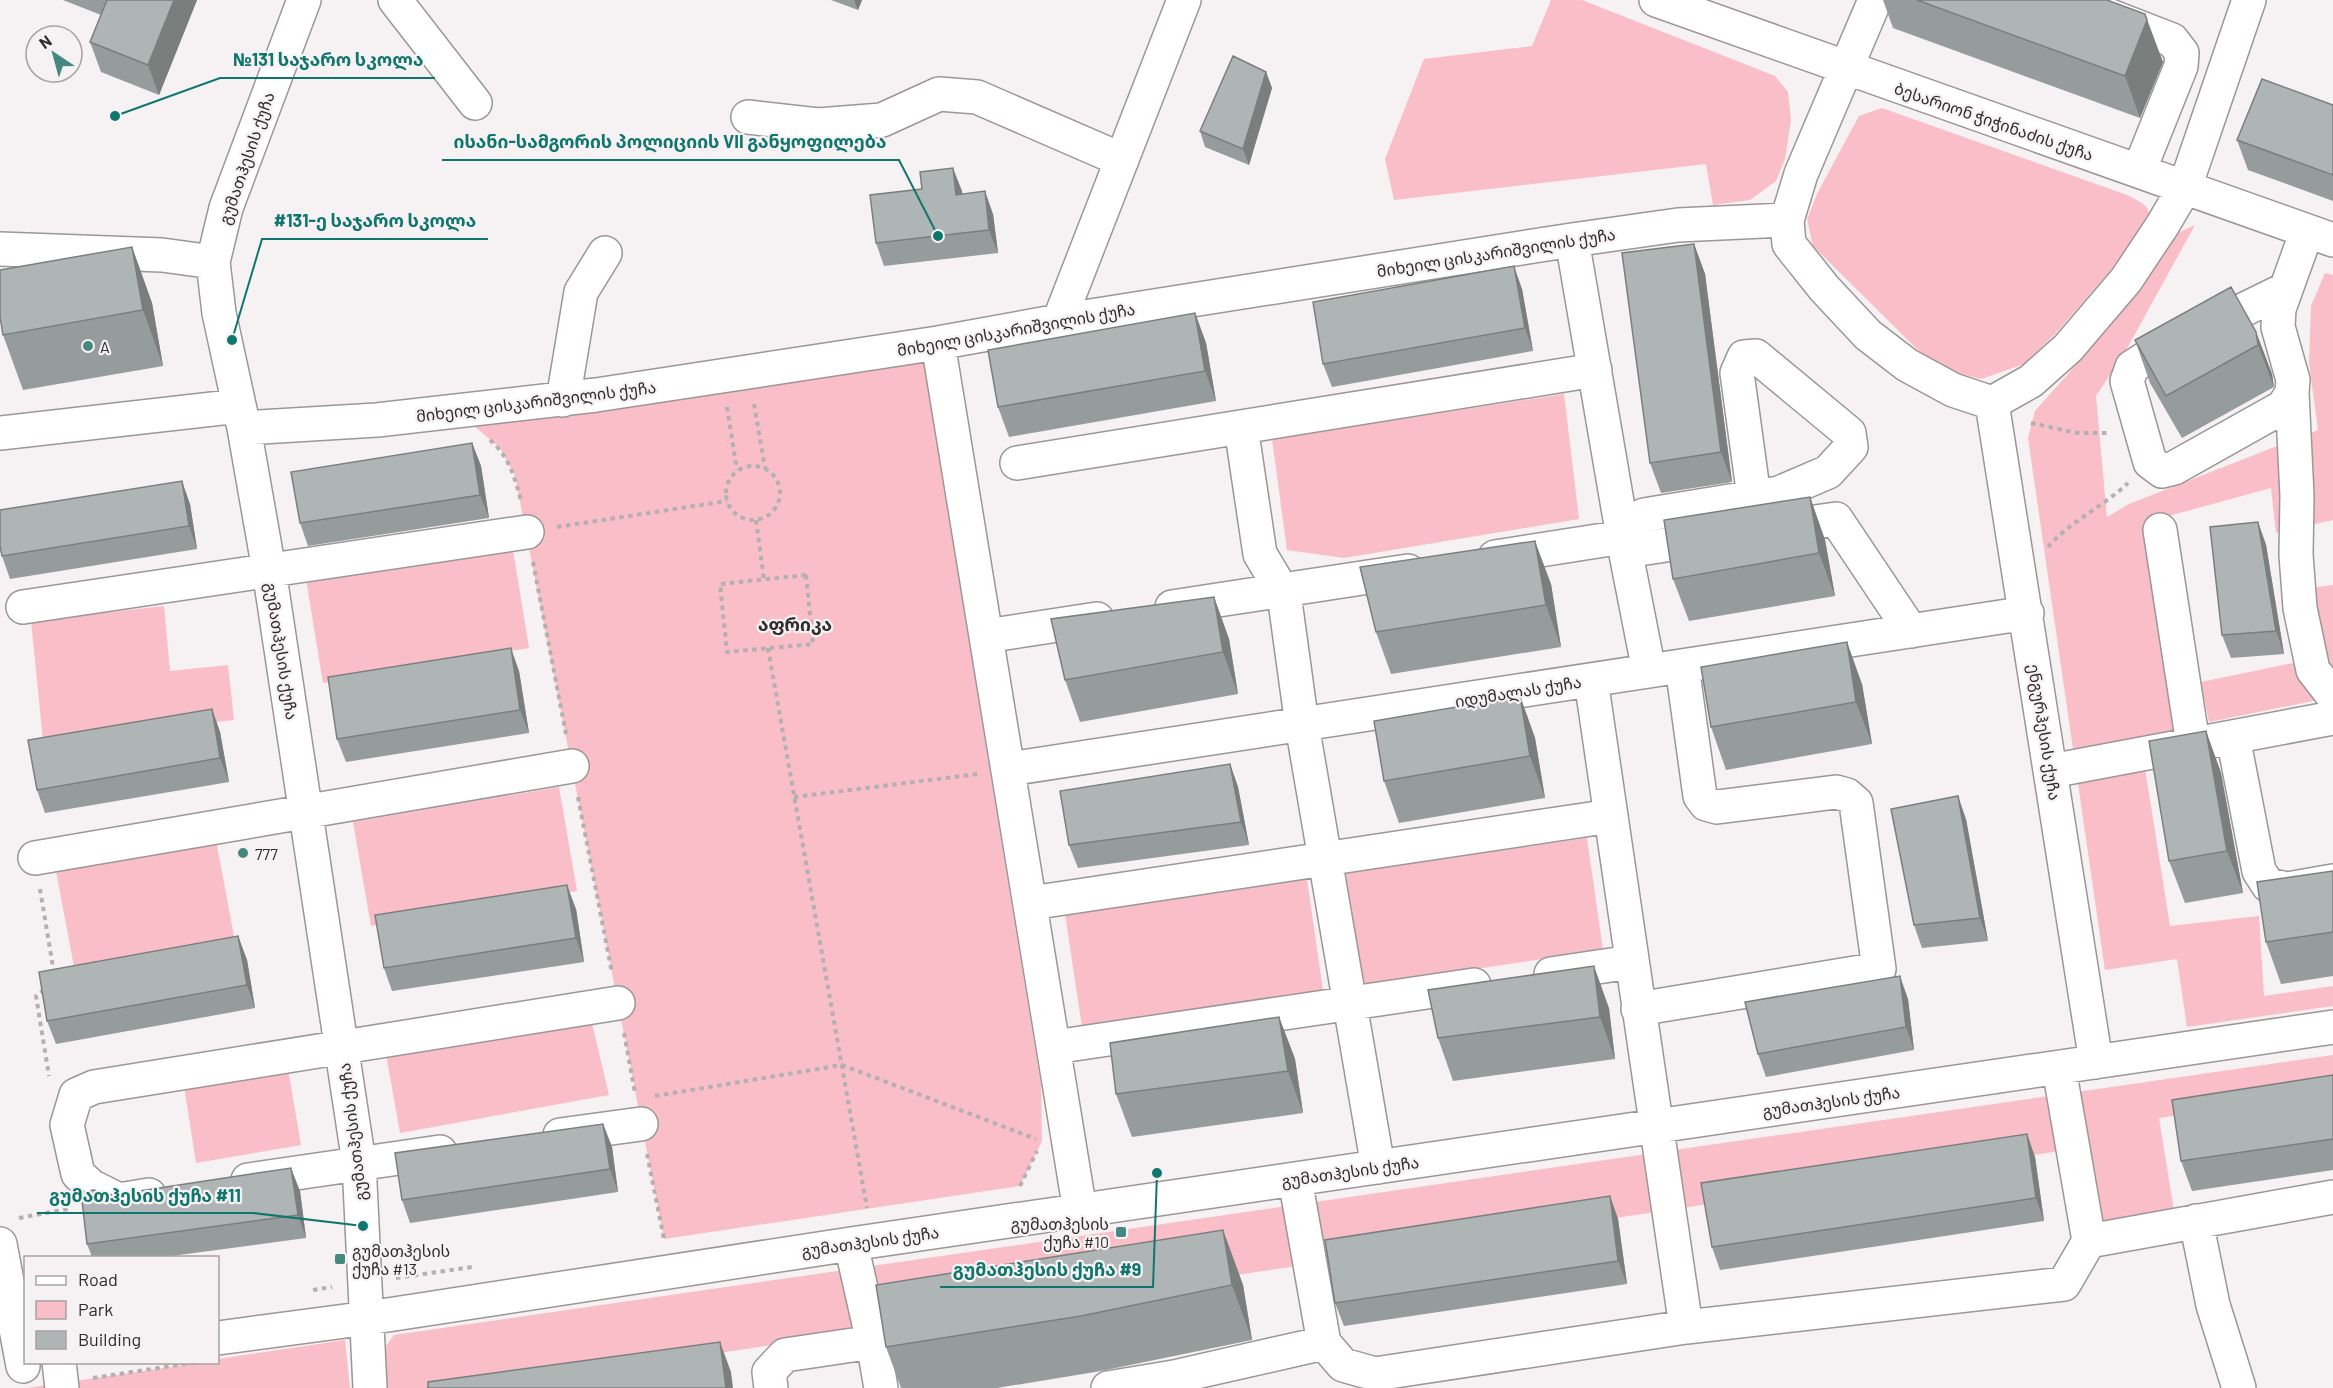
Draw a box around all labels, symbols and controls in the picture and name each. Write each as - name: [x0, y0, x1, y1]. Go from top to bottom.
- north arrow: [24, 24, 84, 84]
- text: N: [35, 31, 55, 52]
- callout: №131 საჯარო სკოლა: [220, 42, 435, 78]
- text: №131 საჯარო სკოლა: [233, 48, 423, 71]
- street label: ბესარიონ ჭიჭინაძის ქუჩა: [1892, 78, 2096, 165]
- street label: გუმათჰესის ქუჩა: [214, 89, 279, 227]
- callout: ისანი-სამგორის პოლიციის VII განყოფილება: [442, 124, 899, 160]
- text: ისანი-სამგორის პოლიციის VII განყოფილება: [454, 130, 886, 153]
- callout: #131-ე საჯარო სკოლა: [262, 203, 488, 239]
- text: #131-ე საჯარო სკოლა: [274, 209, 476, 232]
- street label: მიხეილ ცისკარიშვილის ქუჩა: [1375, 224, 1617, 282]
- street label: მიხეილ ცისკარიშვილის ქუჩა: [895, 299, 1137, 361]
- place label: A: [100, 337, 110, 356]
- marker: A: [81, 339, 95, 353]
- street label: მიხეილ ცისკარიშვილის ქუჩა: [415, 377, 657, 427]
- street label: გუმათჰესის ქუჩა: [261, 581, 302, 721]
- district label: აფრიკა: [758, 613, 832, 635]
- street label: ენგურჰესის ქუჩა: [2024, 662, 2065, 802]
- street label: იდუმალას ქუჩა: [1453, 672, 1583, 712]
- place label: 777: [255, 844, 278, 863]
- marker: 777: [236, 846, 250, 860]
- street label: გუმათჰესის ქუჩა: [334, 1062, 371, 1202]
- street label: გუმათჰესის ქუჩა: [1761, 1082, 1901, 1121]
- street label: გუმათჰესის ქუჩა: [1280, 1152, 1420, 1191]
- callout: გუმათჰესის ქუჩა #11: [37, 1177, 253, 1213]
- text: გუმათჰესის ქუჩა #11: [49, 1184, 241, 1206]
- place label: გუმათჰესის ქუჩა #10: [1011, 1214, 1109, 1252]
- street label: გუმათჰესის ქუჩა: [800, 1222, 940, 1261]
- marker: გუმათჰესის ქუჩა #10: [1114, 1225, 1128, 1239]
- place label: გუმათჰესის ქუჩა #13: [352, 1241, 450, 1279]
- callout: გუმათჰესის ქუჩა #9: [940, 1251, 1153, 1287]
- marker: გუმათჰესის ქუჩა #13: [333, 1252, 347, 1266]
- legend: [24, 1256, 219, 1364]
- text: გუმათჰესის ქუჩა #9: [953, 1258, 1141, 1280]
- text: Road: [78, 1268, 118, 1290]
- text: Park: [78, 1298, 113, 1320]
- text: Building: [78, 1328, 141, 1350]

